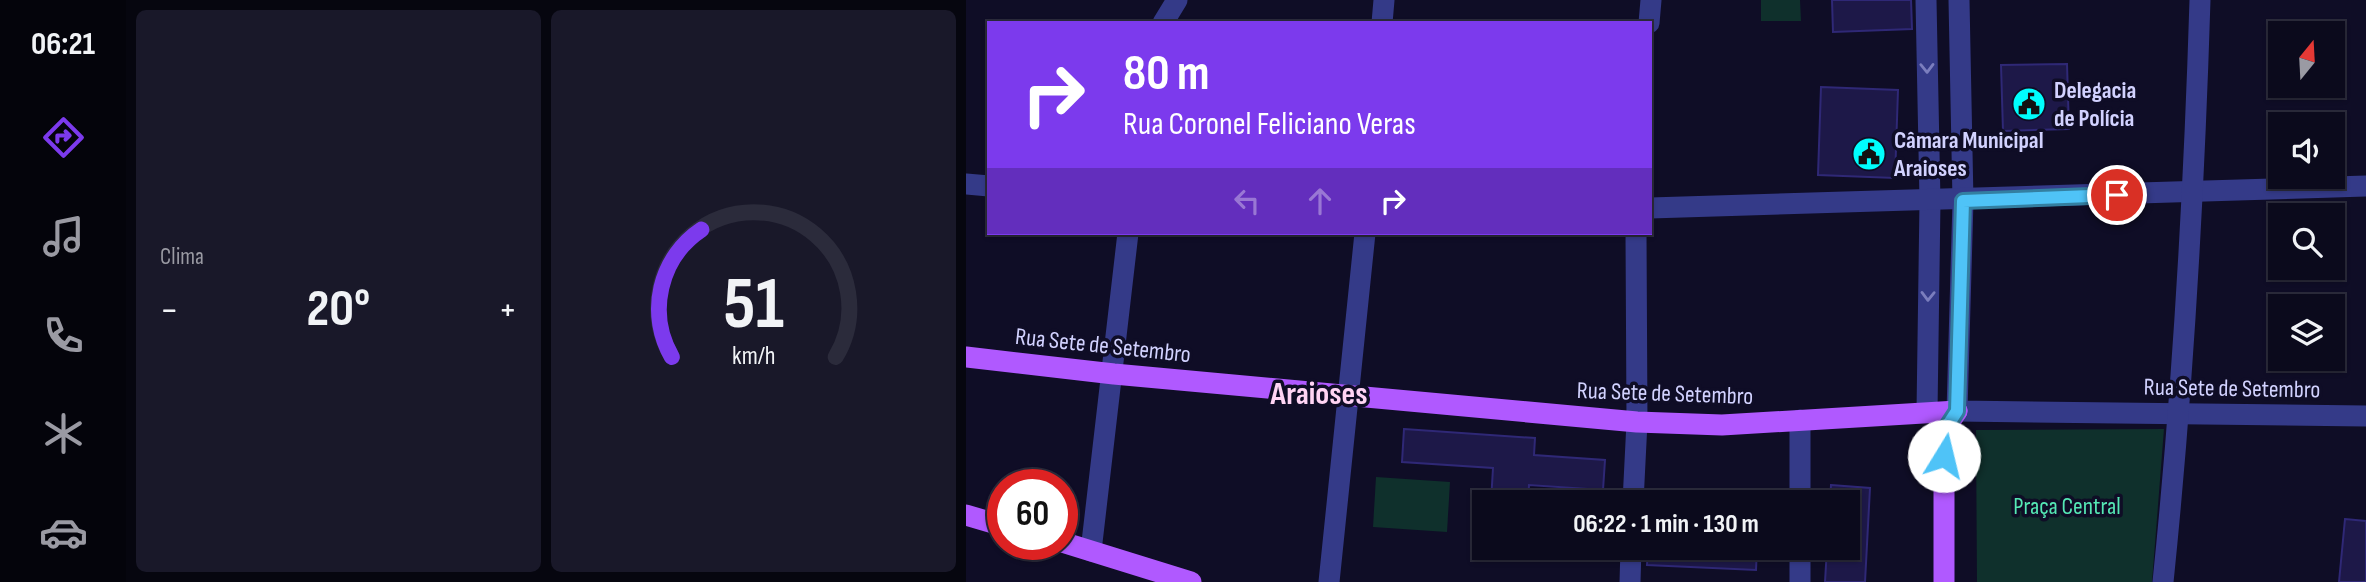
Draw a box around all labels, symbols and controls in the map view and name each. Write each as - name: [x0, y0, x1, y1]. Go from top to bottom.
- north arrow: [2268, 21, 2345, 98]
- map controls: [2268, 21, 2345, 371]
- text: 06:21: [31, 25, 95, 64]
- text: 80 m: [1123, 45, 1210, 104]
- icon: right: [1008, 49, 1099, 140]
- one-way arrow: [1919, 63, 1935, 74]
- place label: Delegacia de Polícia: [2054, 76, 2136, 133]
- public building icon: Delegacia de Polícia: [2010, 85, 2048, 123]
- text: Rua Coronel Feliciano Veras: [1123, 105, 1416, 144]
- button: sound: [2268, 112, 2345, 189]
- icon: directions: [39, 113, 88, 162]
- place label: Câmara Municipal Araioses: [1893, 126, 2044, 183]
- public building icon: Câmara Municipal Araioses: [1850, 135, 1888, 173]
- pin: [2087, 165, 2147, 225]
- icon: arrive: [2098, 176, 2136, 214]
- icon: left: [1228, 182, 1266, 220]
- icon: ahead: [1301, 182, 1339, 220]
- icon: right: [1374, 182, 1412, 220]
- button: search: [2268, 203, 2345, 280]
- icon: music: [39, 212, 88, 261]
- text: Clima: [160, 243, 204, 271]
- text: 51: [723, 261, 784, 349]
- text: 20°: [307, 278, 370, 341]
- text: −: [160, 288, 179, 333]
- text: +: [498, 288, 517, 333]
- one-way arrow: [1921, 290, 1936, 301]
- button: layers: [2268, 294, 2345, 371]
- icon: phone: [39, 311, 88, 360]
- street label: Rua Sete de Setembro: [1014, 322, 1192, 369]
- text: km/h: [732, 341, 775, 372]
- street label: Rua Sete de Setembro: [2143, 372, 2321, 405]
- district label: Araioses: [1270, 375, 1367, 414]
- street label: Rua Sete de Setembro: [1576, 376, 1754, 411]
- icon: climate: [39, 409, 88, 458]
- position arrow: [1907, 419, 1981, 493]
- speed limit sign: 60: [987, 469, 1078, 560]
- park label: Praça Central: [2013, 492, 2121, 521]
- icon: car: [39, 508, 88, 557]
- text: 06:22 · 1 min · 130 m: [1573, 509, 1759, 540]

